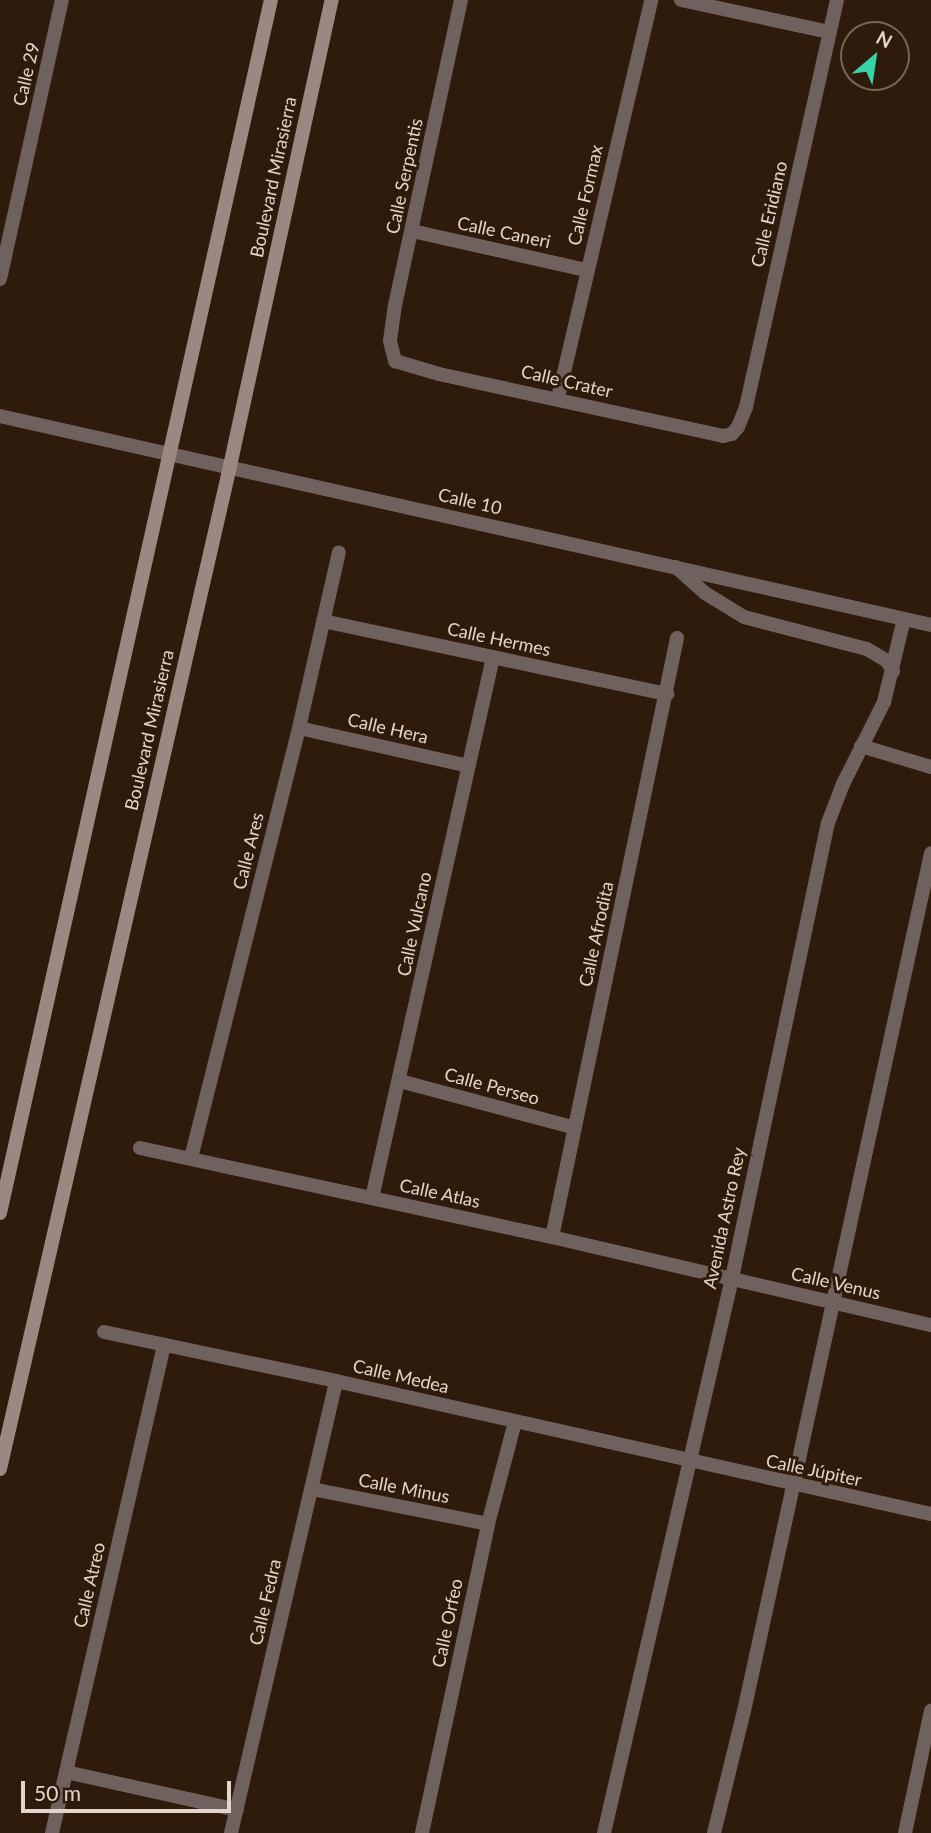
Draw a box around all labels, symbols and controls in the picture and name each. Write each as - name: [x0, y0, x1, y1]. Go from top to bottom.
- north arrow: [840, 21, 910, 91]
- text: N: [872, 25, 896, 53]
- street label: Calle 29: [8, 40, 44, 108]
- street label: Boulevard Mirasierra: [245, 95, 301, 259]
- street label: Calle Serpentis: [381, 116, 427, 236]
- street label: Calle Formax: [563, 143, 607, 247]
- street label: Calle Eridiano: [746, 159, 792, 269]
- street label: Calle Caneri: [455, 212, 553, 252]
- street label: Calle Crater: [519, 360, 615, 402]
- street label: Calle 10: [436, 483, 504, 519]
- street label: Calle Hermes: [445, 617, 553, 661]
- street label: Boulevard Mirasierra: [120, 648, 178, 812]
- street label: Calle Hera: [346, 708, 430, 748]
- street label: Calle Ares: [228, 810, 268, 892]
- street label: Calle Vulcano: [392, 869, 436, 979]
- street label: Calle Afrodita: [574, 879, 618, 989]
- street label: Calle Perseo: [442, 1063, 542, 1109]
- street label: Avenida Astro Rey: [698, 1145, 750, 1291]
- street label: Calle Atlas: [397, 1174, 483, 1212]
- street label: Calle Venus: [789, 1262, 883, 1304]
- street label: Calle Medea: [351, 1354, 451, 1398]
- street label: Calle Júpiter: [764, 1449, 864, 1491]
- street label: Calle Minus: [357, 1469, 451, 1507]
- street label: Calle Atreo: [69, 1540, 109, 1630]
- street label: Calle Fedra: [245, 1557, 285, 1647]
- street label: Calle Orfeo: [427, 1577, 467, 1669]
- scale bar: [24, 1766, 234, 1810]
- text: 50 m: [34, 1780, 81, 1805]

